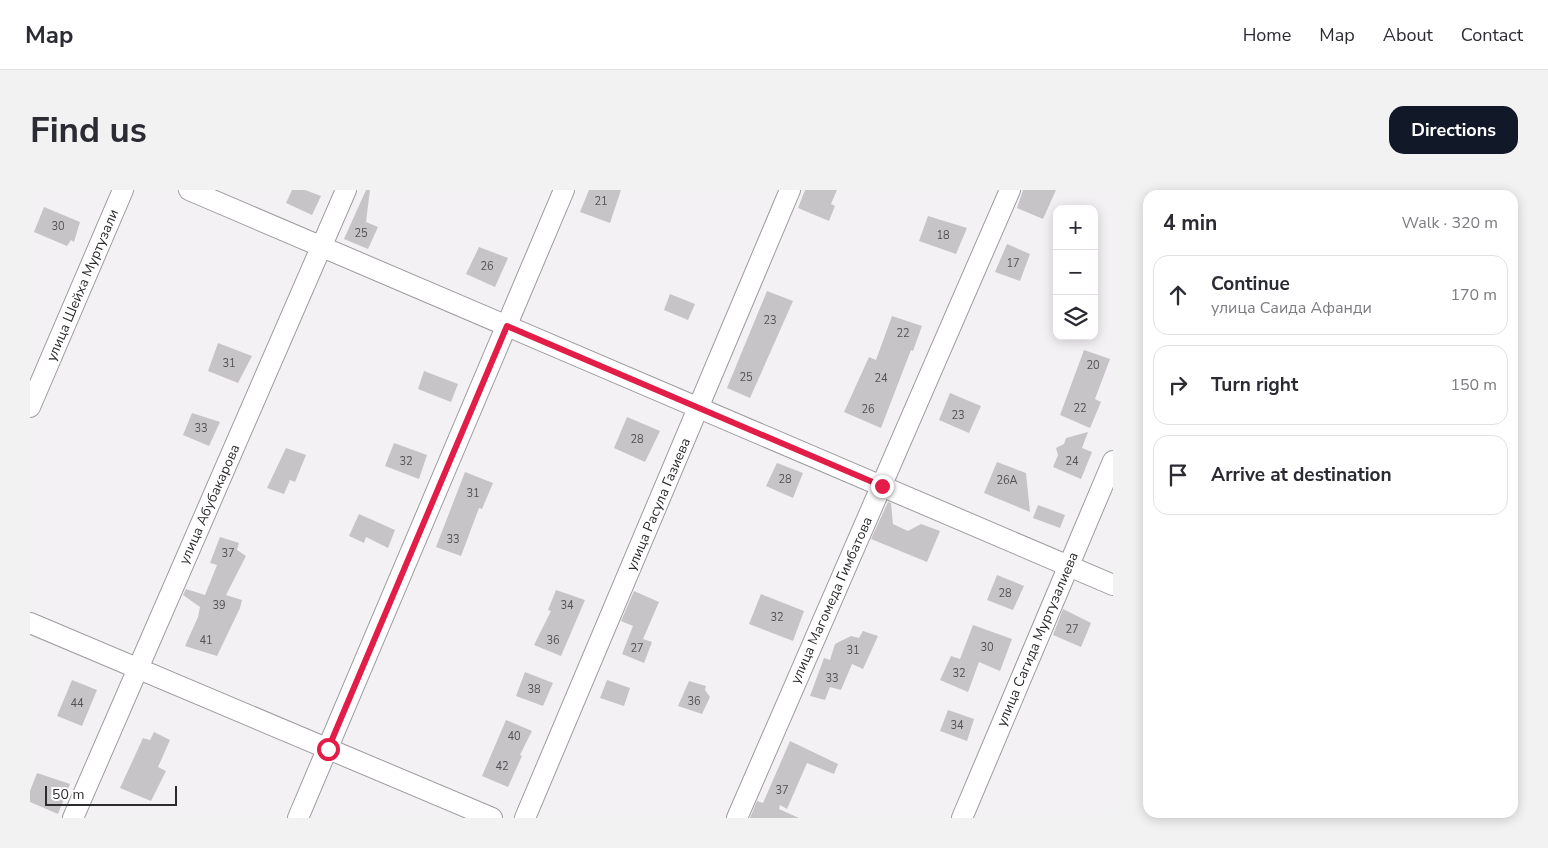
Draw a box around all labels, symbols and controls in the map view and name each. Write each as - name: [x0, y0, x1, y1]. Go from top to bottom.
- text: Map: [25, 19, 73, 51]
- text: Home: [1243, 23, 1291, 47]
- text: Map: [1319, 23, 1355, 47]
- text: About: [1383, 23, 1433, 47]
- text: Contact: [1461, 23, 1523, 47]
- button: Directions: [1389, 106, 1518, 154]
- text: Find us: [30, 107, 147, 154]
- house number: 21: [594, 194, 608, 209]
- map controls: [1053, 205, 1098, 340]
- button: +: [1053, 205, 1098, 250]
- street label: улица Шейха Муртузали: [42, 206, 123, 364]
- text: 4 min: [1163, 209, 1217, 237]
- text: Walk · 320 m: [1402, 212, 1498, 234]
- house number: 30: [51, 219, 65, 234]
- house number: 25: [354, 226, 368, 241]
- house number: 18: [936, 228, 950, 243]
- button: −: [1053, 250, 1098, 295]
- house number: 17: [1006, 256, 1020, 271]
- house number: 26: [480, 259, 494, 274]
- text: Continue: [1211, 271, 1290, 297]
- icon: ahead: [1164, 281, 1192, 309]
- text: 170 m: [1450, 284, 1497, 306]
- button: layers: [1053, 295, 1098, 340]
- text: улица Саида Афанди: [1211, 297, 1372, 319]
- house number: 23: [763, 313, 777, 328]
- house number: 22: [896, 326, 910, 341]
- house number: 31: [222, 356, 236, 371]
- house number: 20: [1086, 358, 1100, 373]
- house number: 25: [739, 370, 753, 385]
- house number: 24: [874, 371, 888, 386]
- icon: right: [1164, 371, 1192, 399]
- text: Turn right: [1211, 372, 1298, 398]
- text: 150 m: [1450, 374, 1497, 396]
- house number: 22: [1073, 401, 1087, 416]
- house number: 26: [861, 402, 875, 417]
- house number: 23: [951, 408, 965, 423]
- house number: 33: [194, 421, 208, 436]
- house number: 28: [630, 432, 644, 447]
- street label: улица Расула Газиева: [622, 435, 695, 574]
- street label: улица Абубакарова: [174, 441, 244, 567]
- house number: 32: [399, 454, 413, 469]
- house number: 24: [1065, 454, 1079, 469]
- icon: arrive: [1164, 461, 1192, 489]
- text: Arrive at destination: [1211, 462, 1392, 488]
- house number: 28: [778, 472, 792, 487]
- house number: 26А: [996, 473, 1018, 488]
- route end: [871, 475, 894, 498]
- house number: 31: [466, 486, 480, 501]
- street label: улица Магомеда Гимбатова: [786, 514, 877, 687]
- house number: 33: [446, 532, 460, 547]
- house number: 37: [221, 546, 235, 561]
- street label: улица Сагида Муртузалиева: [992, 549, 1083, 729]
- house number: 28: [998, 586, 1012, 601]
- house number: 39: [212, 598, 226, 613]
- house number: 34: [560, 598, 574, 613]
- house number: 32: [770, 610, 784, 625]
- house number: 27: [1065, 622, 1079, 637]
- house number: 41: [199, 633, 213, 648]
- house number: 36: [546, 633, 560, 648]
- house number: 30: [980, 640, 994, 655]
- house number: 27: [630, 641, 644, 656]
- house number: 31: [846, 643, 860, 658]
- house number: 32: [952, 666, 966, 681]
- house number: 33: [825, 671, 839, 686]
- house number: 38: [527, 682, 541, 697]
- house number: 36: [687, 694, 701, 709]
- house number: 44: [70, 696, 84, 711]
- house number: 34: [950, 718, 964, 733]
- house number: 40: [507, 729, 521, 744]
- route start: [317, 738, 340, 761]
- house number: 42: [495, 759, 509, 774]
- scale bar: [45, 783, 178, 806]
- house number: 37: [775, 783, 789, 798]
- text: 50 m: [52, 785, 84, 804]

